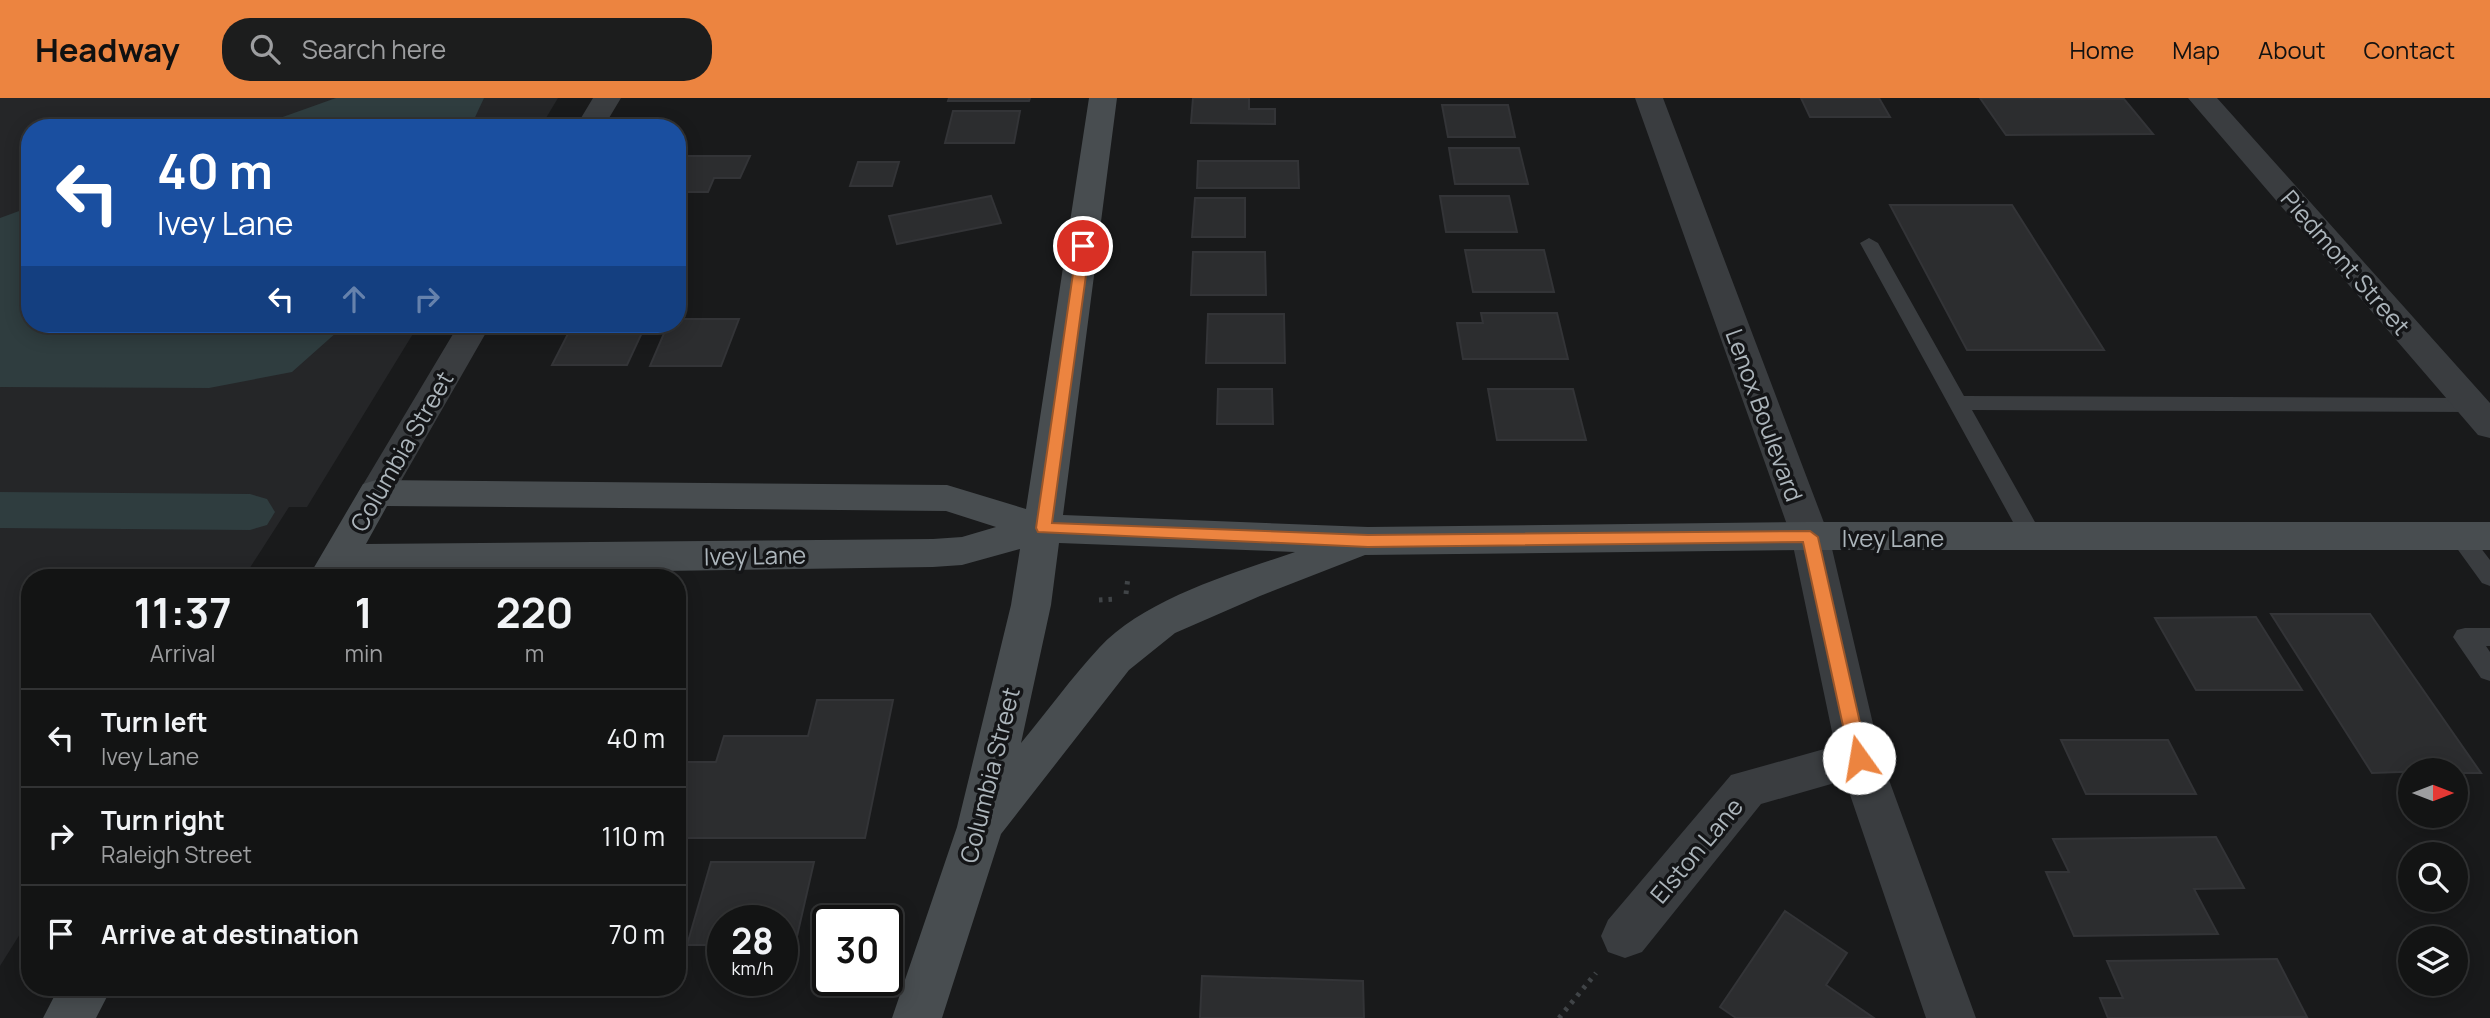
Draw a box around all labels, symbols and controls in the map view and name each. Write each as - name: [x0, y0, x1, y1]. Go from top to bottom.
- search box: [222, 18, 712, 81]
- text: Headway: [35, 27, 180, 72]
- icon: search: [246, 30, 284, 68]
- text: Search here: [302, 31, 446, 67]
- text: Home: [2069, 33, 2134, 66]
- text: Map: [2172, 33, 2220, 66]
- text: About: [2258, 33, 2326, 66]
- text: Contact: [2364, 33, 2455, 66]
- text: 40 m: [157, 137, 273, 204]
- icon: left: [42, 147, 133, 238]
- street label: Piedmont Street: [2274, 183, 2418, 341]
- text: Ivey Lane: [157, 201, 293, 245]
- pin: [1053, 216, 1113, 276]
- icon: arrive: [1064, 227, 1102, 265]
- icon: left: [262, 280, 300, 318]
- icon: ahead: [335, 280, 373, 318]
- icon: right: [408, 280, 446, 318]
- street label: Lenox Boulevard: [1718, 324, 1812, 506]
- street label: Columbia Street: [342, 365, 460, 537]
- street label: Ivey Lane: [1842, 521, 1944, 554]
- street label: Ivey Lane: [704, 538, 806, 572]
- text: 11:37: [134, 583, 232, 641]
- text: 1: [354, 583, 373, 641]
- text: 220: [496, 583, 573, 641]
- text: Arrival: [150, 637, 216, 669]
- text: min: [344, 637, 383, 669]
- text: m: [525, 637, 544, 669]
- street label: Columbia Street: [951, 684, 1027, 866]
- text: Turn left: [101, 704, 208, 740]
- icon: left: [42, 719, 80, 757]
- text: 40 m: [607, 720, 665, 756]
- position arrow: [1822, 721, 1896, 795]
- text: Ivey Lane: [101, 740, 199, 772]
- north arrow: [2398, 758, 2468, 828]
- map controls: [2398, 758, 2468, 996]
- street label: Elston Lane: [1642, 790, 1750, 910]
- text: Turn right: [101, 802, 225, 838]
- icon: right: [42, 817, 80, 855]
- text: 110 m: [602, 818, 665, 854]
- text: Raleigh Street: [101, 838, 252, 870]
- button: search: [2398, 842, 2468, 912]
- speed limit sign: 30: [812, 905, 903, 996]
- icon: arrive: [42, 915, 80, 953]
- text: Arrive at destination: [101, 916, 359, 952]
- text: 70 m: [609, 916, 665, 952]
- text: 28: [731, 917, 774, 965]
- button: layers: [2398, 926, 2468, 996]
- text: km/h: [732, 956, 773, 980]

